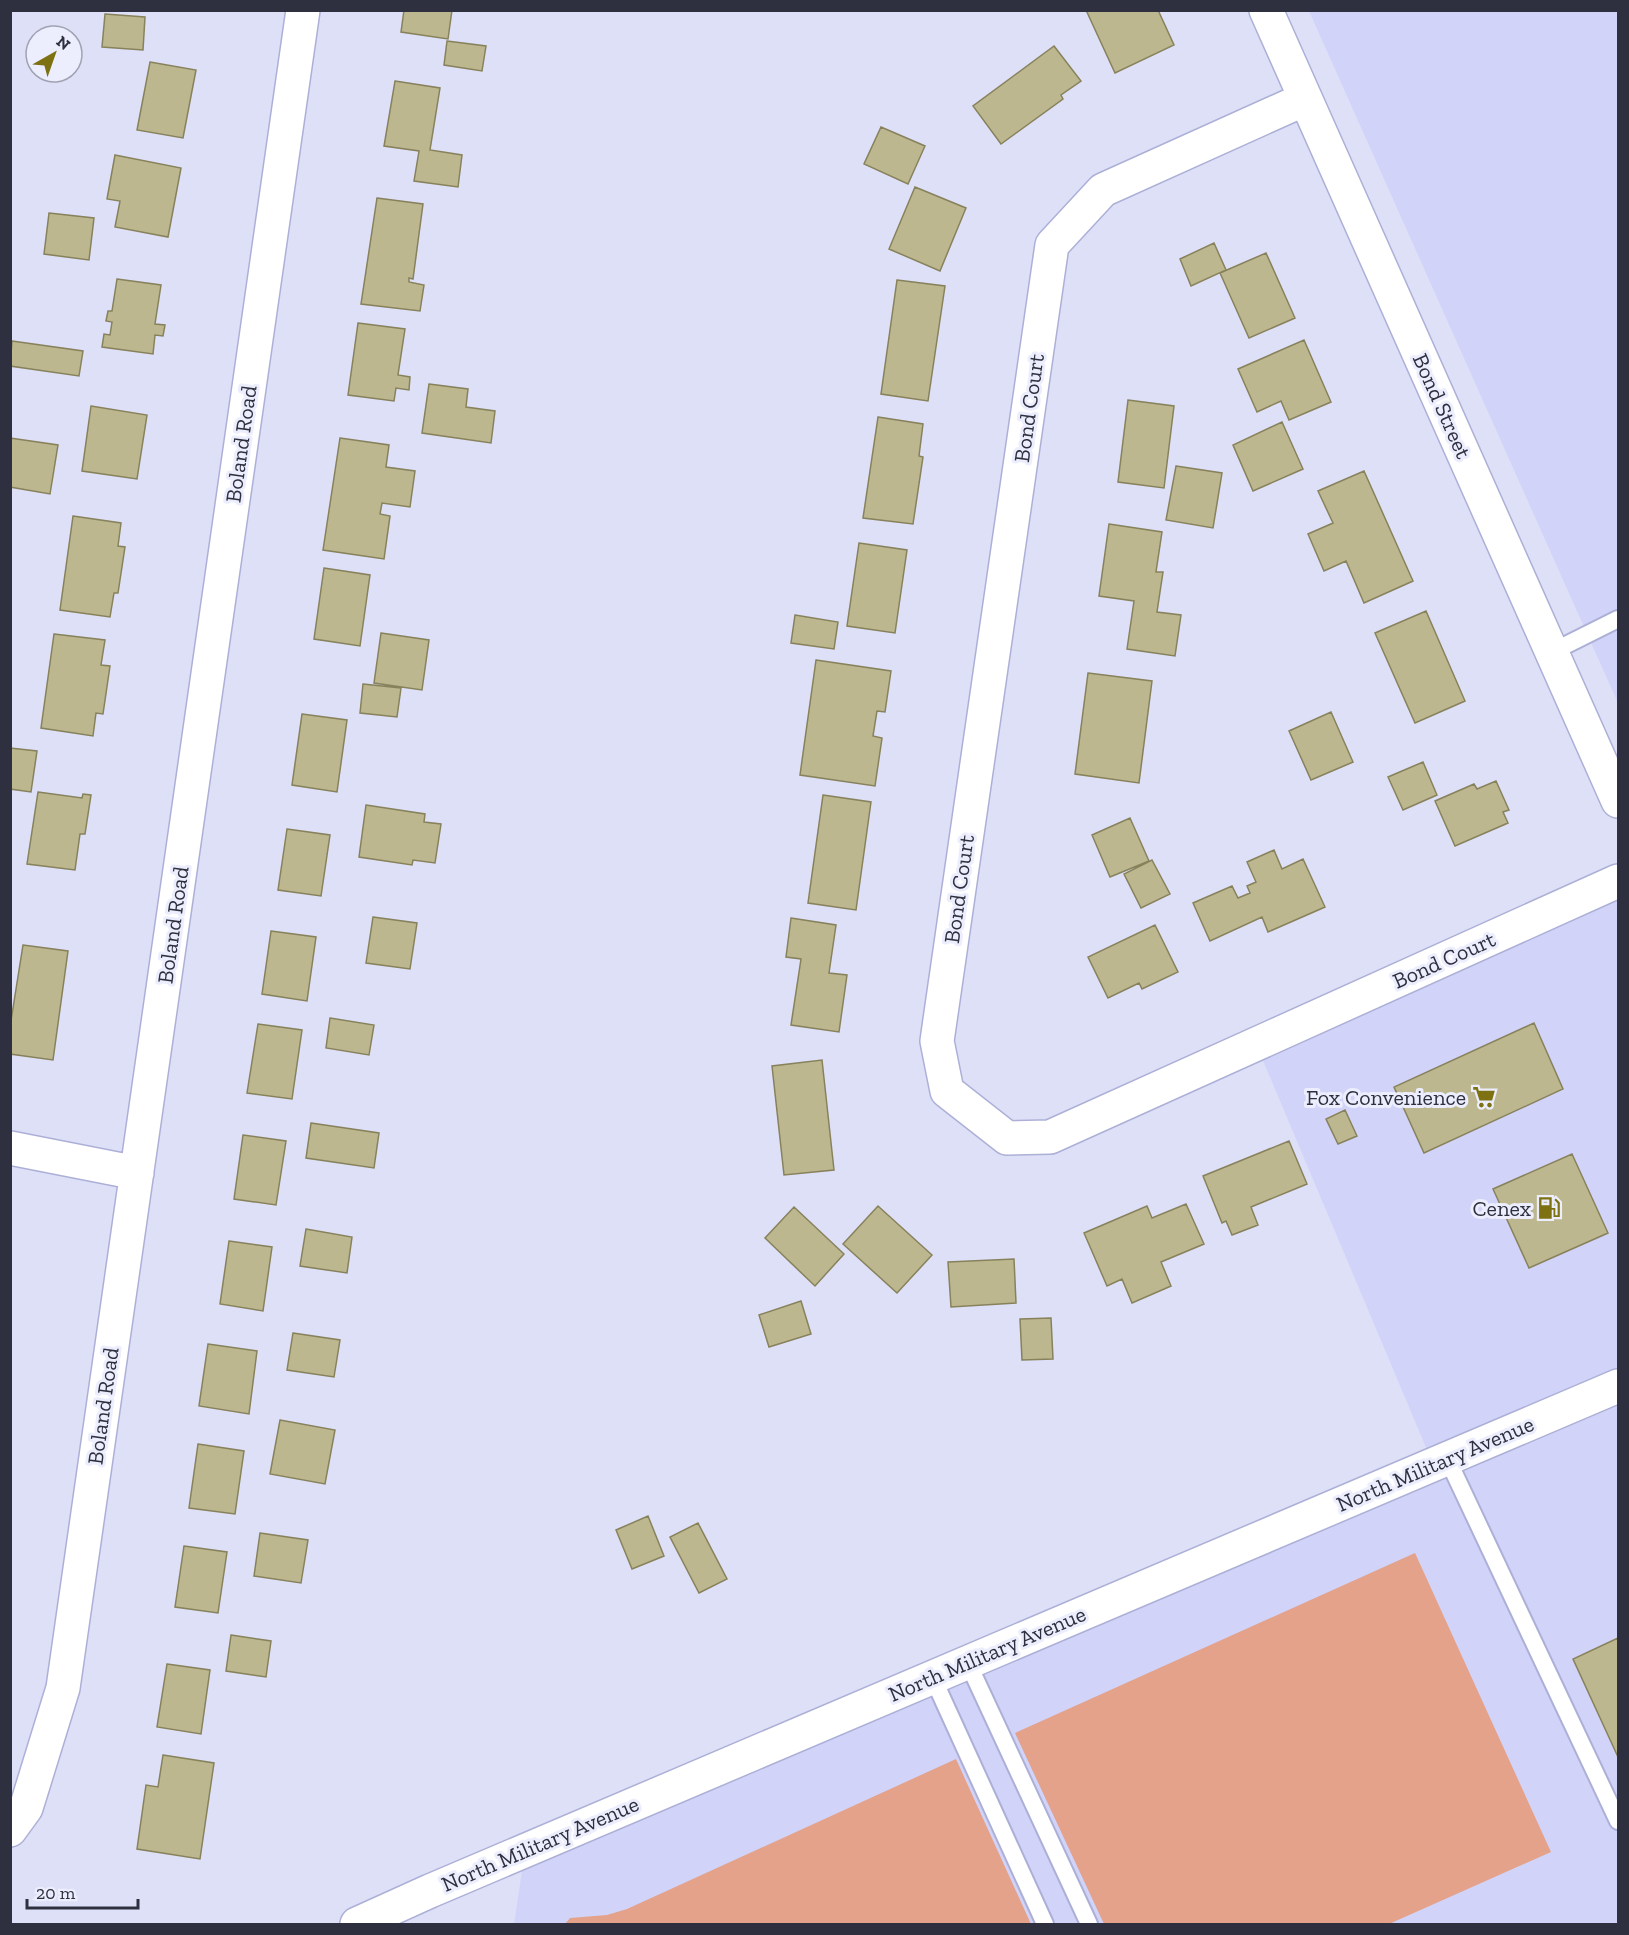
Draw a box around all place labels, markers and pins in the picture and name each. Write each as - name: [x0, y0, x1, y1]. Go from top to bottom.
- place label: Fox Convenience: [1306, 1084, 1466, 1111]
- supermarket icon: Fox Convenience: [1471, 1084, 1497, 1110]
- place label: Cenex: [1472, 1195, 1531, 1222]
- fuel station icon: Cenex: [1536, 1195, 1562, 1221]

